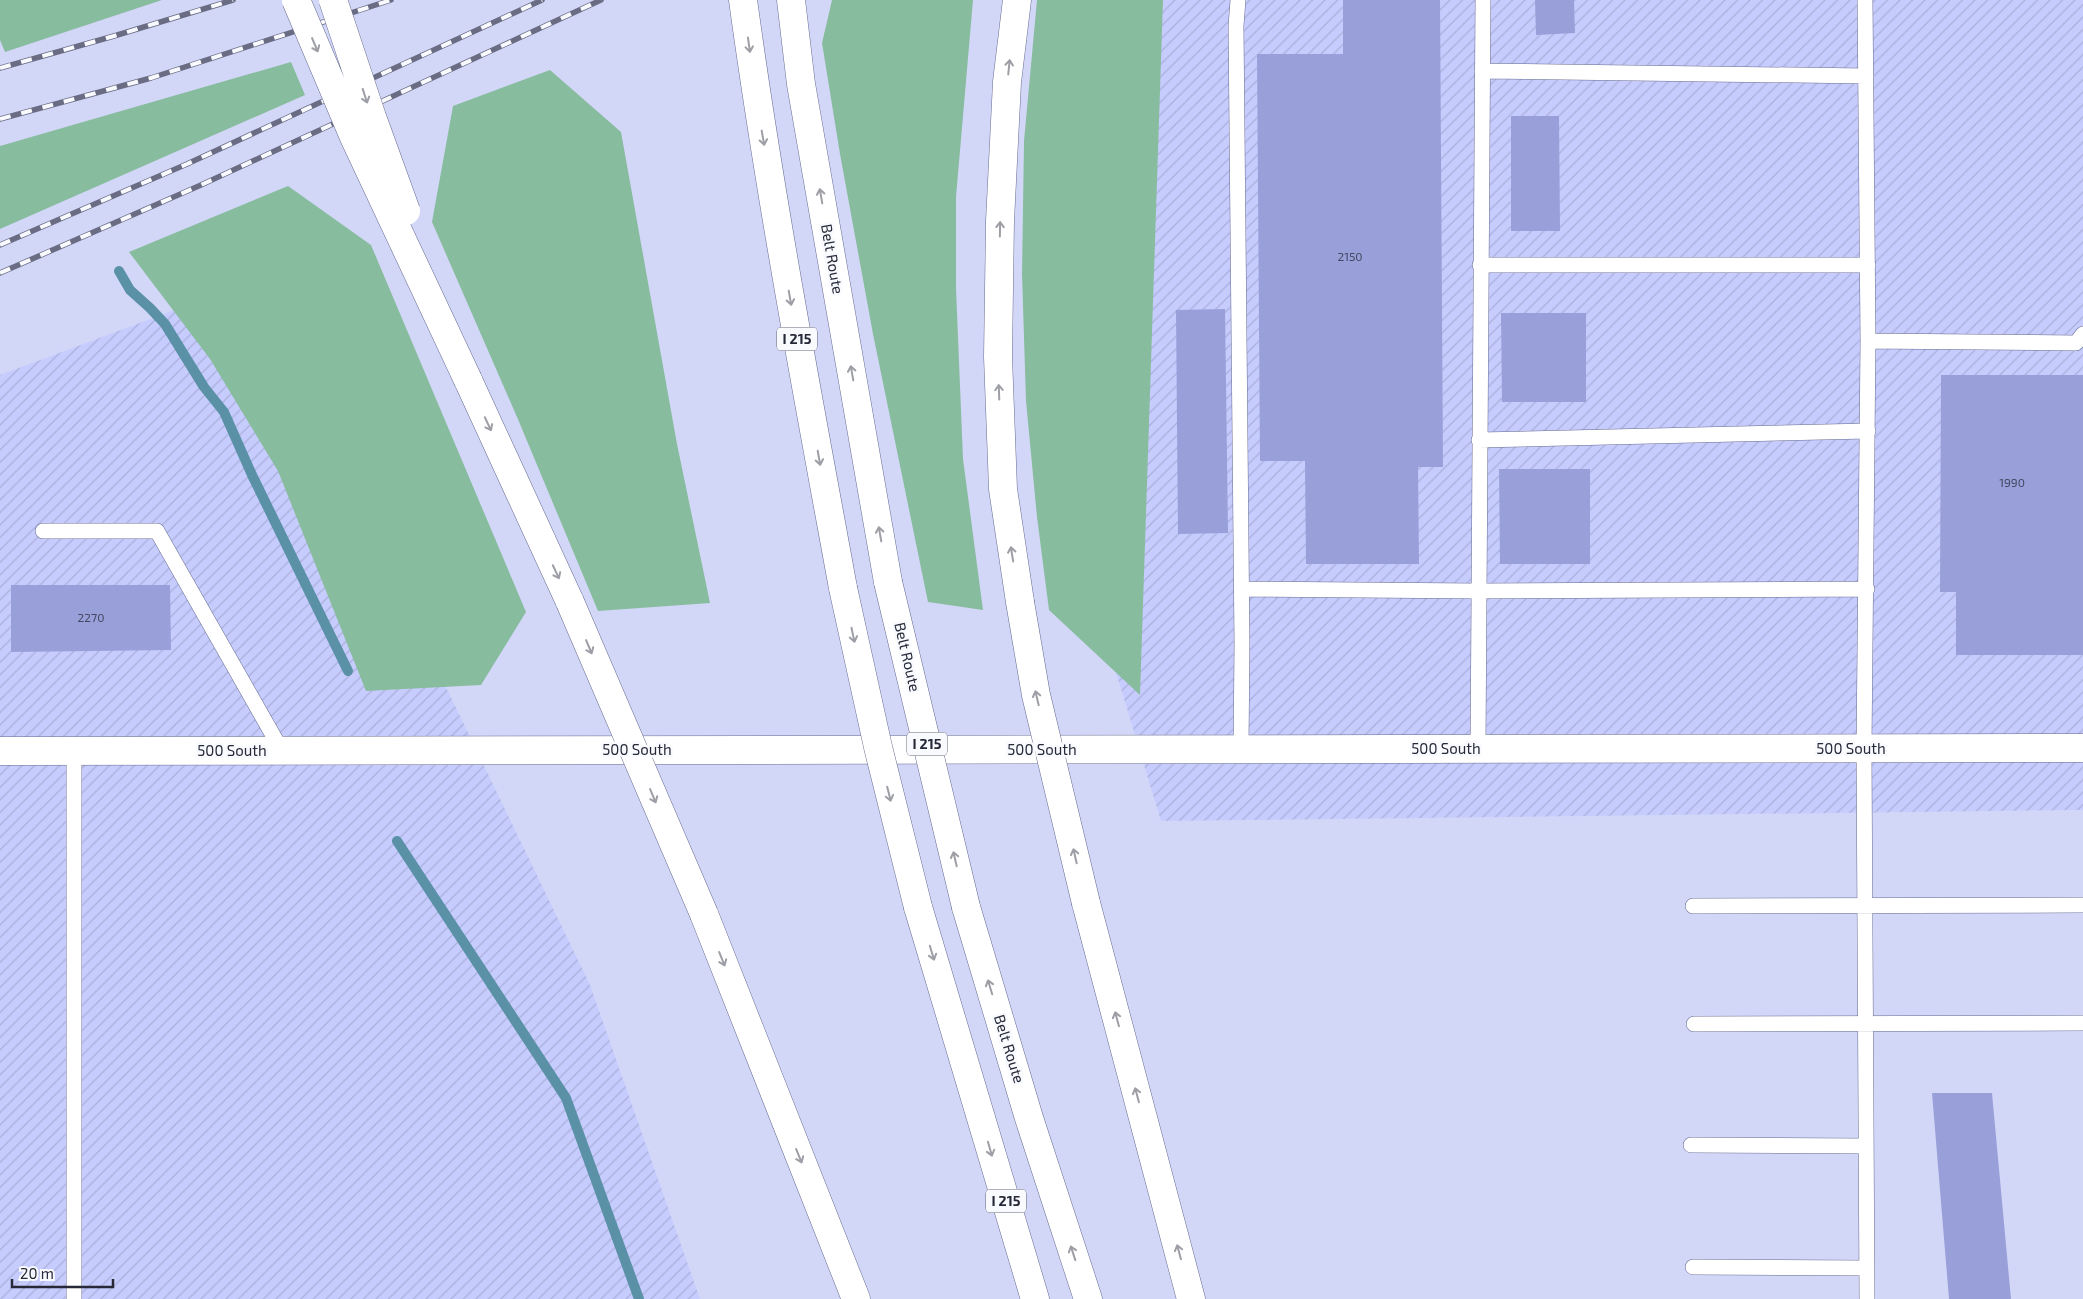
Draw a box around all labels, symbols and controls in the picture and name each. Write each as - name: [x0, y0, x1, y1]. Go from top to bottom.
- one-way arrow: [310, 37, 320, 52]
- one-way arrow: [744, 37, 754, 53]
- one-way arrow: [1004, 59, 1014, 75]
- one-way arrow: [360, 88, 370, 104]
- one-way arrow: [759, 130, 769, 146]
- one-way arrow: [815, 189, 825, 205]
- street label: Belt Route: [818, 222, 848, 295]
- one-way arrow: [995, 222, 1005, 238]
- house number: 2150: [1337, 249, 1363, 263]
- one-way arrow: [786, 290, 796, 306]
- road number: I 215: [777, 328, 817, 350]
- one-way arrow: [846, 366, 856, 382]
- one-way arrow: [995, 384, 1004, 400]
- one-way arrow: [484, 416, 494, 431]
- one-way arrow: [815, 450, 824, 466]
- house number: 1990: [1999, 475, 2025, 489]
- one-way arrow: [874, 526, 884, 542]
- one-way arrow: [1007, 546, 1017, 562]
- one-way arrow: [551, 564, 561, 579]
- house number: 2270: [78, 610, 104, 624]
- street label: Belt Route: [891, 620, 925, 693]
- one-way arrow: [849, 627, 858, 643]
- one-way arrow: [584, 639, 594, 654]
- one-way arrow: [1032, 690, 1041, 706]
- road number: I 215: [907, 732, 947, 756]
- street label: 500 South: [1411, 739, 1481, 757]
- street label: 500 South: [1816, 739, 1886, 757]
- street label: 500 South: [602, 740, 672, 758]
- street label: 500 South: [1007, 740, 1077, 758]
- street label: 500 South: [197, 741, 267, 759]
- one-way arrow: [885, 785, 895, 801]
- one-way arrow: [649, 788, 659, 803]
- one-way arrow: [1070, 848, 1079, 864]
- one-way arrow: [950, 852, 959, 868]
- one-way arrow: [927, 945, 937, 961]
- one-way arrow: [718, 951, 727, 966]
- one-way arrow: [985, 980, 995, 996]
- one-way arrow: [1112, 1011, 1121, 1027]
- street label: Belt Route: [991, 1012, 1029, 1085]
- one-way arrow: [1132, 1087, 1141, 1103]
- one-way arrow: [986, 1141, 996, 1157]
- one-way arrow: [795, 1148, 805, 1163]
- road number: I 215: [986, 1190, 1026, 1212]
- one-way arrow: [1173, 1244, 1183, 1260]
- one-way arrow: [1068, 1245, 1078, 1261]
- scale bar: [12, 1256, 114, 1288]
- text: 20 m: [20, 1264, 54, 1282]

